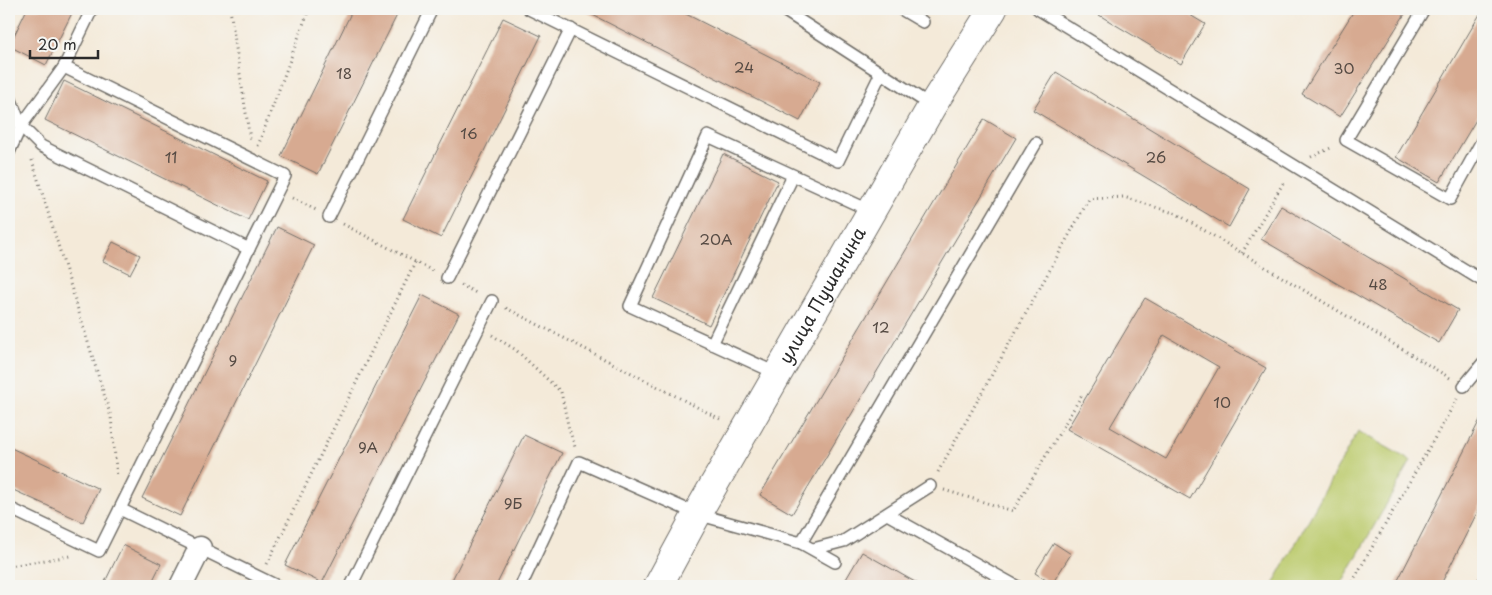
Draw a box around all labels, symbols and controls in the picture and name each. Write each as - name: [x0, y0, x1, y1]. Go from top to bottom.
- scale bar: [30, 28, 98, 60]
- text: 20 m: [38, 32, 77, 55]
- house number: 24: [734, 55, 754, 78]
- house number: 30: [1334, 56, 1354, 79]
- house number: 18: [336, 61, 352, 84]
- house number: 16: [460, 121, 478, 144]
- house number: 11: [165, 145, 177, 168]
- house number: 26: [1146, 145, 1166, 168]
- street label: улица Пушанина: [771, 221, 872, 368]
- house number: 20А: [700, 227, 732, 250]
- house number: 48: [1368, 272, 1388, 295]
- house number: 12: [872, 315, 890, 338]
- house number: 9: [229, 348, 237, 371]
- house number: 10: [1213, 390, 1231, 413]
- house number: 9А: [358, 435, 378, 458]
- house number: 9Б: [504, 491, 523, 514]

